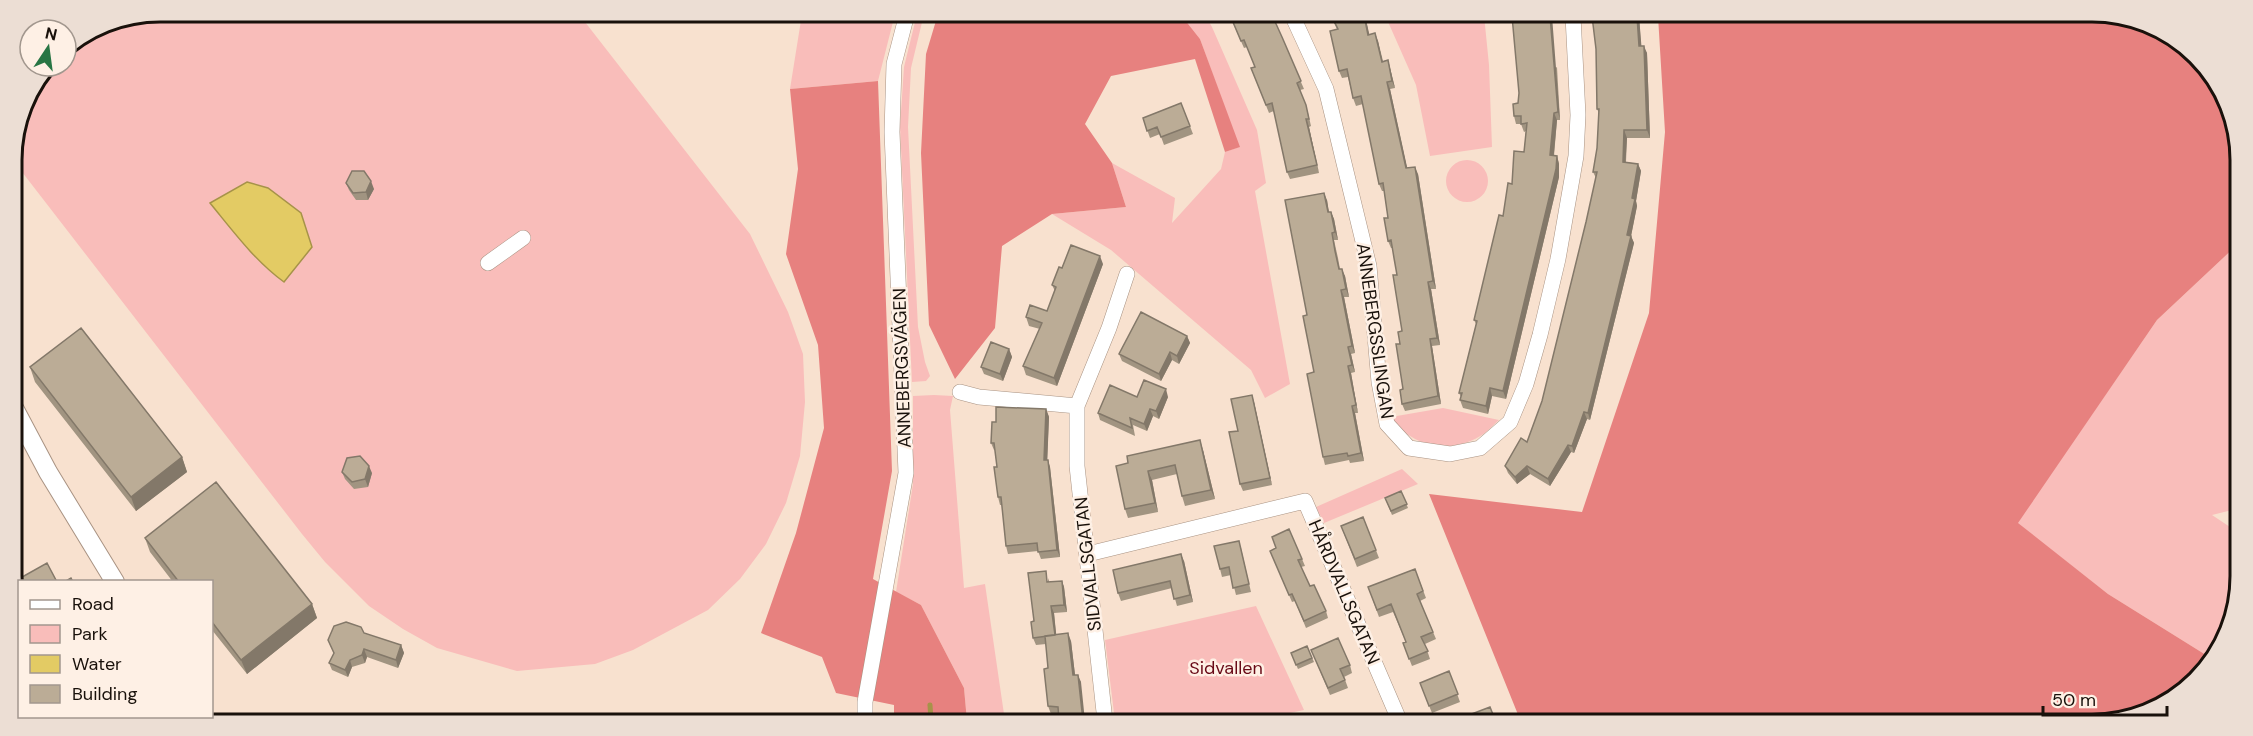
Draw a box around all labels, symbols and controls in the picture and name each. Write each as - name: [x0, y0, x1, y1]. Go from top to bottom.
- north arrow: [18, 18, 78, 78]
- text: N: [43, 22, 59, 45]
- street label: ANNEBERGSSLINGAN: [1351, 241, 1399, 421]
- street label: ANNEBERGSVÄGEN: [887, 288, 917, 448]
- street label: SIDVALLSGATAN: [1069, 496, 1107, 632]
- street label: HÅRDVALLSGATAN: [1303, 516, 1385, 668]
- legend: [18, 580, 213, 718]
- text: Road: [72, 592, 114, 616]
- text: Park: [72, 622, 108, 646]
- text: Water: [72, 652, 122, 676]
- park label: Sidvallen: [1189, 656, 1263, 680]
- scale bar: [2043, 679, 2168, 717]
- text: Building: [72, 682, 137, 706]
- text: 50 m: [2052, 688, 2096, 712]

